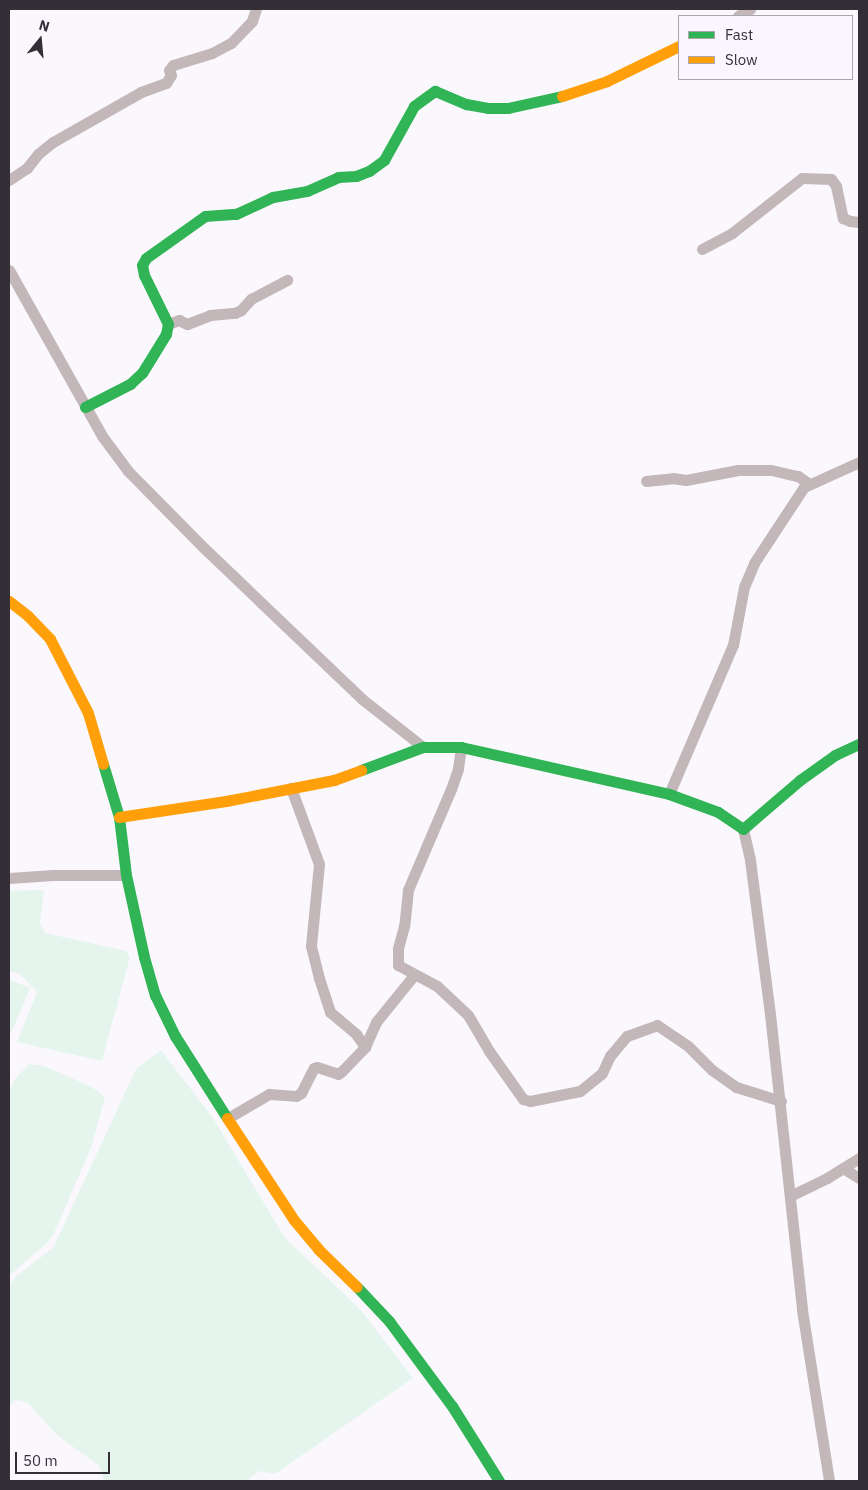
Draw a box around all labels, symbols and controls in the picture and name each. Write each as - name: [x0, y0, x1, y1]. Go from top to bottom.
- north arrow: [15, 15, 65, 65]
- legend: [678, 15, 853, 80]
- text: N: [37, 16, 52, 36]
- text: Fast: [725, 25, 753, 44]
- text: Slow: [725, 50, 758, 69]
- scale bar: [18, 1442, 112, 1474]
- text: 50 m: [23, 1451, 58, 1470]

